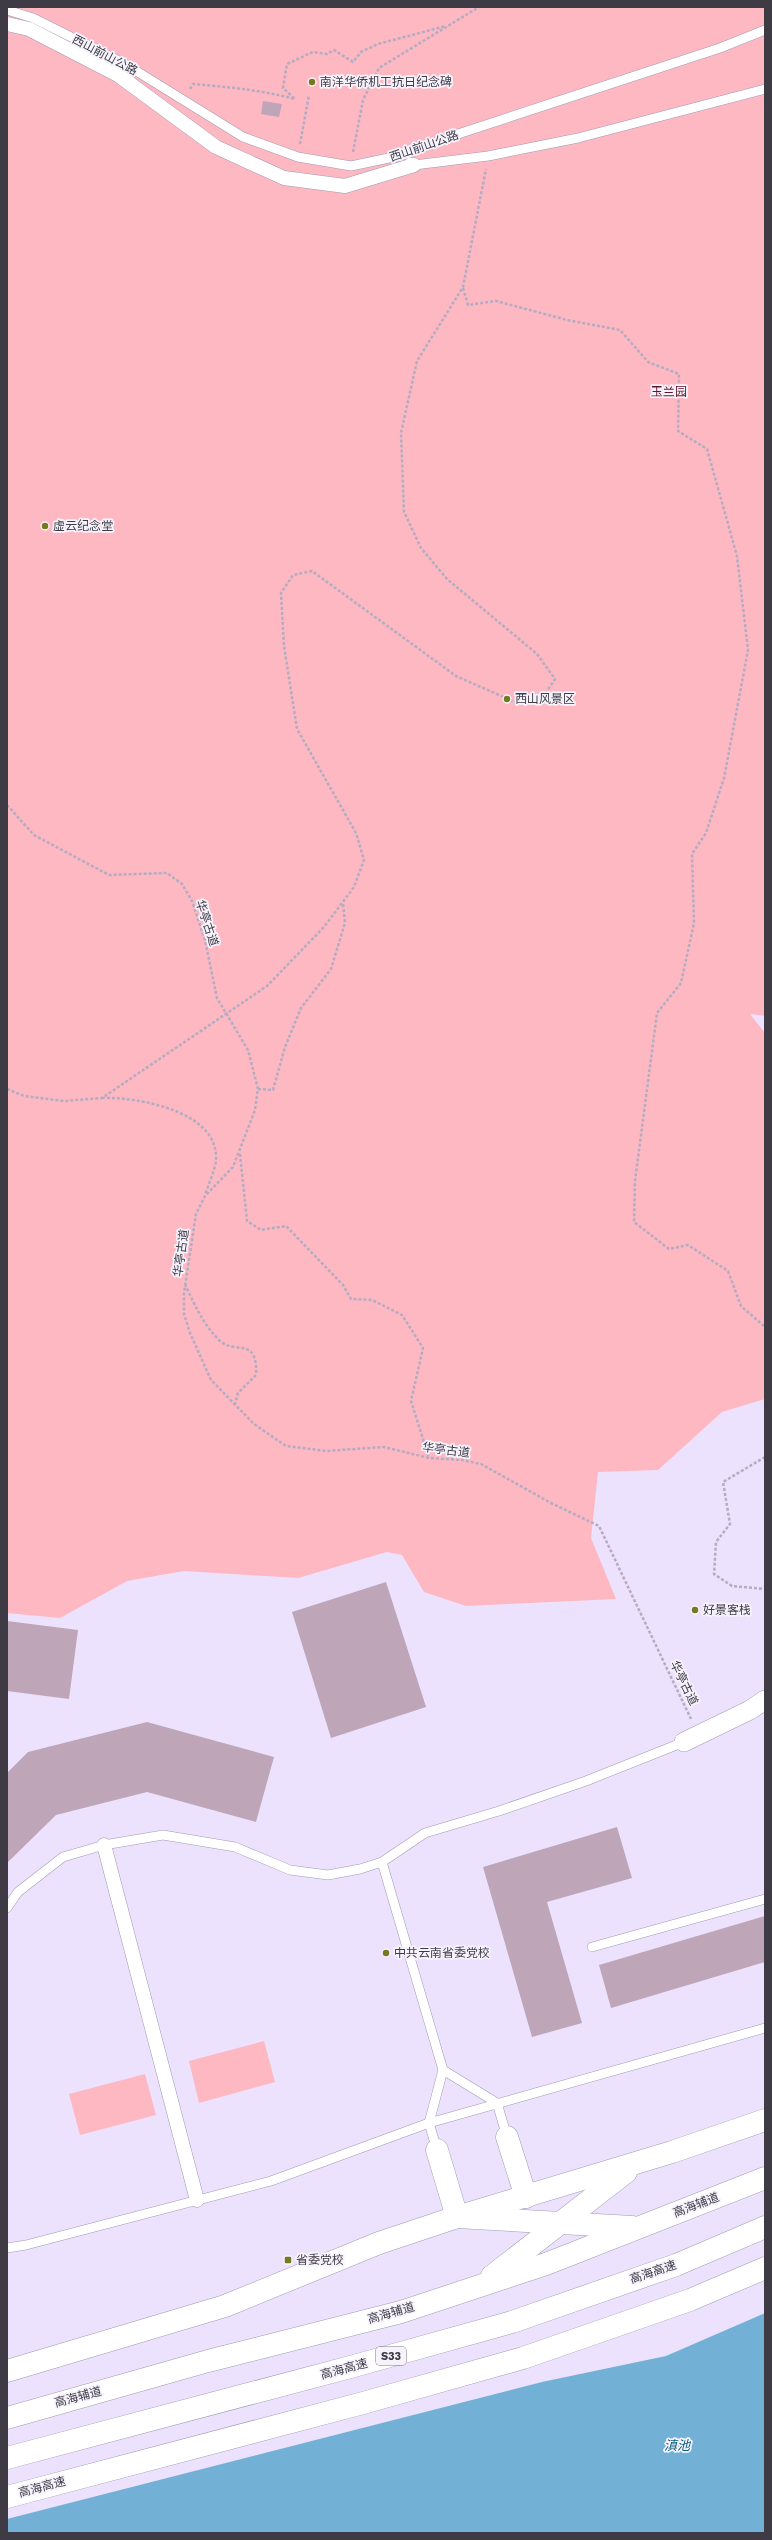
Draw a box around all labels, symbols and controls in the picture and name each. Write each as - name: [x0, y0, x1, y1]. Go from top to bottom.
- street label: 西山前山公路: [70, 32, 140, 78]
- place label: 南洋华侨机工抗日纪念碑: [320, 75, 452, 89]
- marker: 南洋华侨机工抗日纪念碑: [307, 77, 317, 87]
- street label: 西山前山公路: [388, 128, 460, 164]
- park label: 玉兰园: [651, 385, 687, 399]
- place label: 虚云纪念堂: [53, 519, 113, 533]
- marker: 虚云纪念堂: [40, 521, 50, 531]
- place label: 西山风景区: [515, 692, 575, 706]
- marker: 西山风景区: [502, 694, 512, 704]
- street label: 华亭古道: [193, 898, 221, 948]
- street label: 华亭古道: [171, 1228, 191, 1278]
- street label: 华亭古道: [421, 1440, 471, 1460]
- place label: 好景客栈: [703, 1603, 751, 1617]
- marker: 好景客栈: [690, 1605, 700, 1615]
- street label: 华亭古道: [667, 1658, 701, 1708]
- place label: 中共云南省委党校: [394, 1946, 490, 1960]
- marker: 中共云南省委党校: [381, 1948, 391, 1958]
- street label: 高海辅道: [671, 2190, 721, 2220]
- place label: 省委党校: [296, 2253, 344, 2267]
- marker: 省委党校: [283, 2255, 293, 2265]
- street label: 高海高速: [628, 2258, 678, 2286]
- street label: 高海辅道: [366, 2300, 416, 2326]
- road number: S33: [376, 2347, 406, 2365]
- street label: 高海高速: [319, 2356, 369, 2382]
- street label: 高海辅道: [53, 2384, 103, 2410]
- water label: 滇池: [664, 2438, 692, 2453]
- street label: 高海高速: [17, 2474, 67, 2500]

